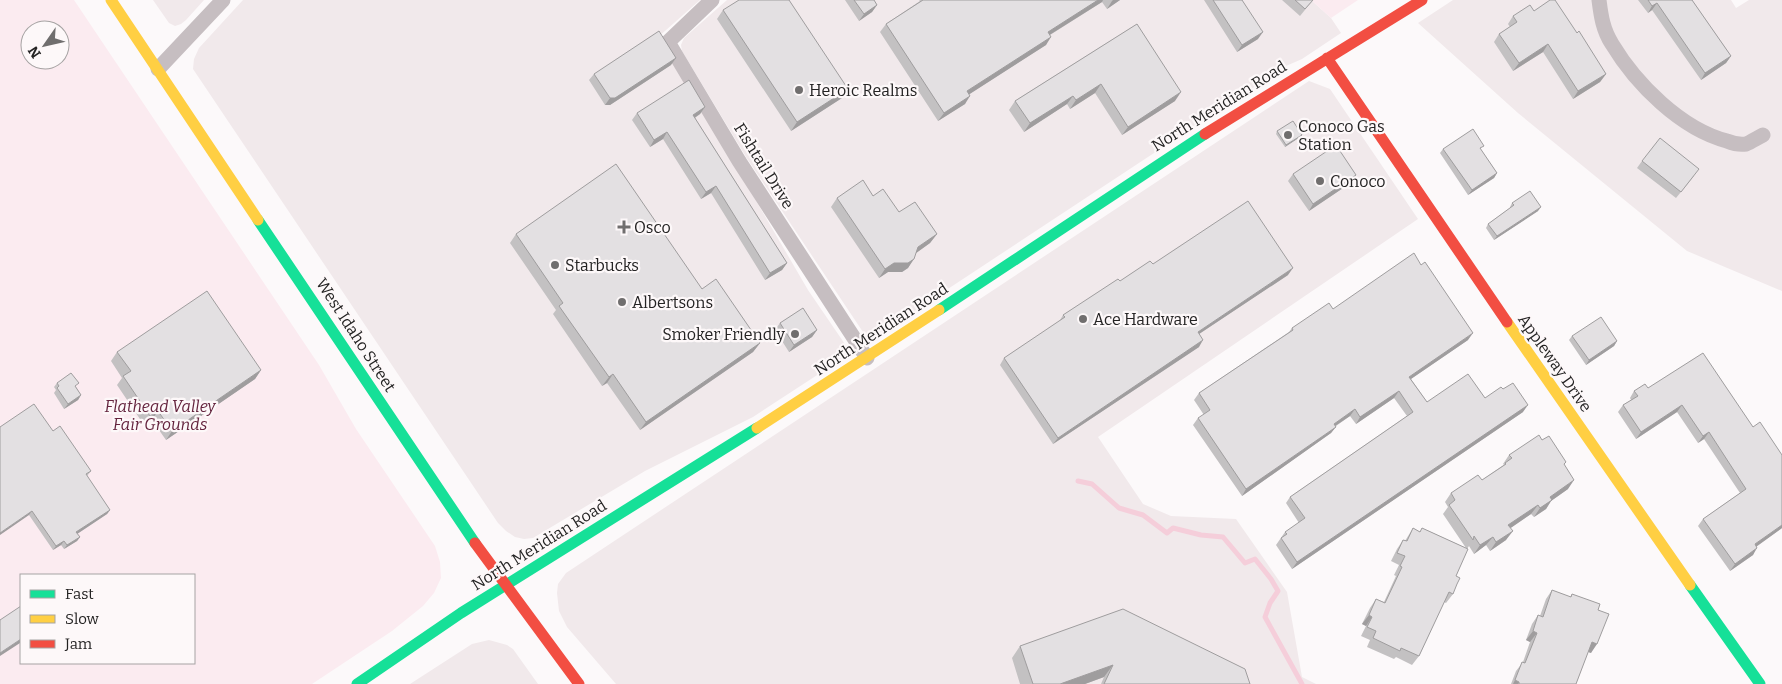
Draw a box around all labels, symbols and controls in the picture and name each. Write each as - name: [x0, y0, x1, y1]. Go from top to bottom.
- north arrow: [20, 20, 70, 70]
- text: N: [24, 43, 45, 61]
- street label: North Meridian Road: [1148, 56, 1290, 155]
- place label: Heroic Realms: [809, 81, 918, 100]
- marker: Heroic Realms: [793, 84, 805, 96]
- place label: Conoco Gas Station: [1298, 117, 1385, 154]
- street label: Fishtail Drive: [730, 120, 798, 212]
- marker: Conoco Gas Station: [1282, 129, 1294, 141]
- place label: Conoco: [1330, 172, 1386, 191]
- marker: Conoco: [1314, 175, 1326, 187]
- place label: Osco: [634, 218, 671, 237]
- marker: Osco: [618, 221, 630, 233]
- place label: Starbucks: [565, 256, 639, 275]
- marker: Starbucks: [549, 259, 561, 271]
- street label: West Idaho Street: [312, 275, 400, 395]
- street label: North Meridian Road: [811, 278, 952, 379]
- place label: Albertsons: [632, 293, 713, 312]
- marker: Albertsons: [616, 296, 628, 308]
- place label: Ace Hardware: [1093, 310, 1198, 329]
- street label: Appleway Drive: [1514, 310, 1596, 416]
- marker: Ace Hardware: [1077, 313, 1089, 325]
- place label: Smoker Friendly: [662, 325, 786, 344]
- marker: Smoker Friendly: [789, 328, 801, 340]
- park label: Flathead Valley Fair Grounds: [105, 397, 216, 434]
- street label: North Meridian Road: [468, 495, 610, 594]
- legend: [20, 574, 195, 664]
- text: Fast: [65, 585, 94, 603]
- text: Slow: [65, 610, 100, 628]
- text: Jam: [64, 635, 93, 653]

